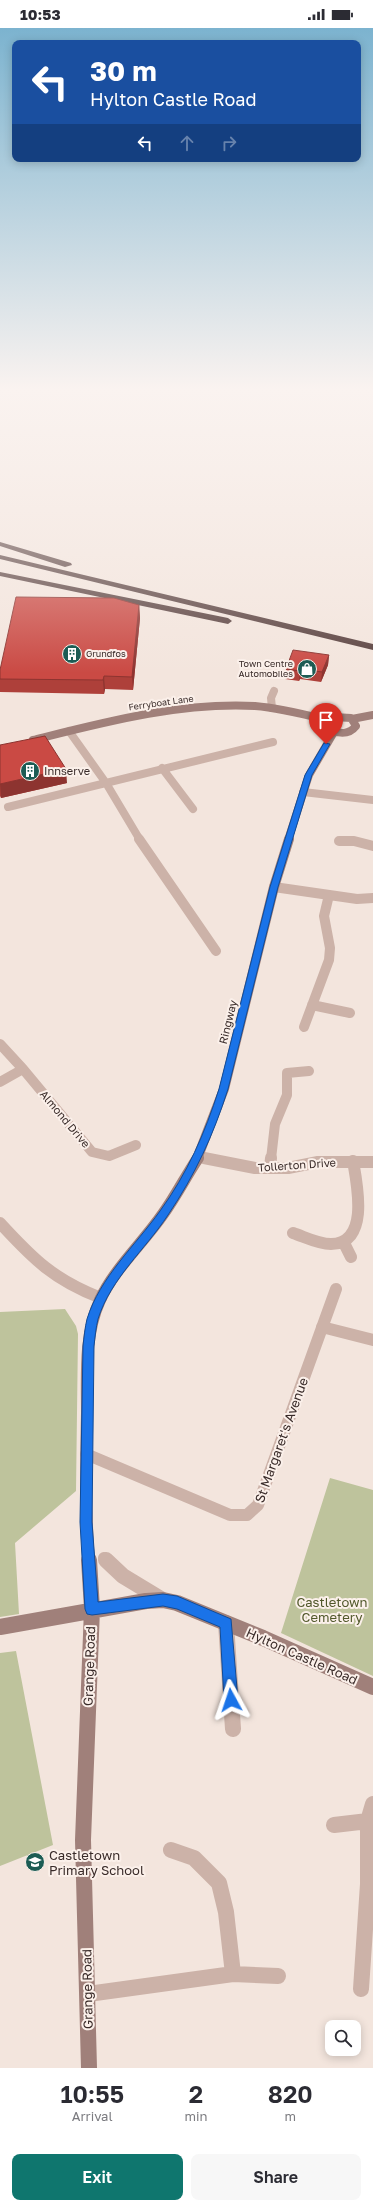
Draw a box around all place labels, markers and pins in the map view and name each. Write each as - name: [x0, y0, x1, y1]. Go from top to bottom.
- building icon: Grundfos: [61, 643, 83, 665]
- place label: Grundfos: [86, 648, 126, 659]
- place label: Town Centre Automobiles: [239, 658, 293, 679]
- shop icon: Town Centre Automobiles: [296, 658, 318, 680]
- pin: [309, 703, 343, 744]
- building icon: Innserve: [19, 760, 41, 782]
- place label: Innserve: [44, 764, 90, 777]
- place label: Castletown Primary School: [49, 1847, 144, 1878]
- school or university icon: Castletown Primary School: [24, 1851, 46, 1873]

